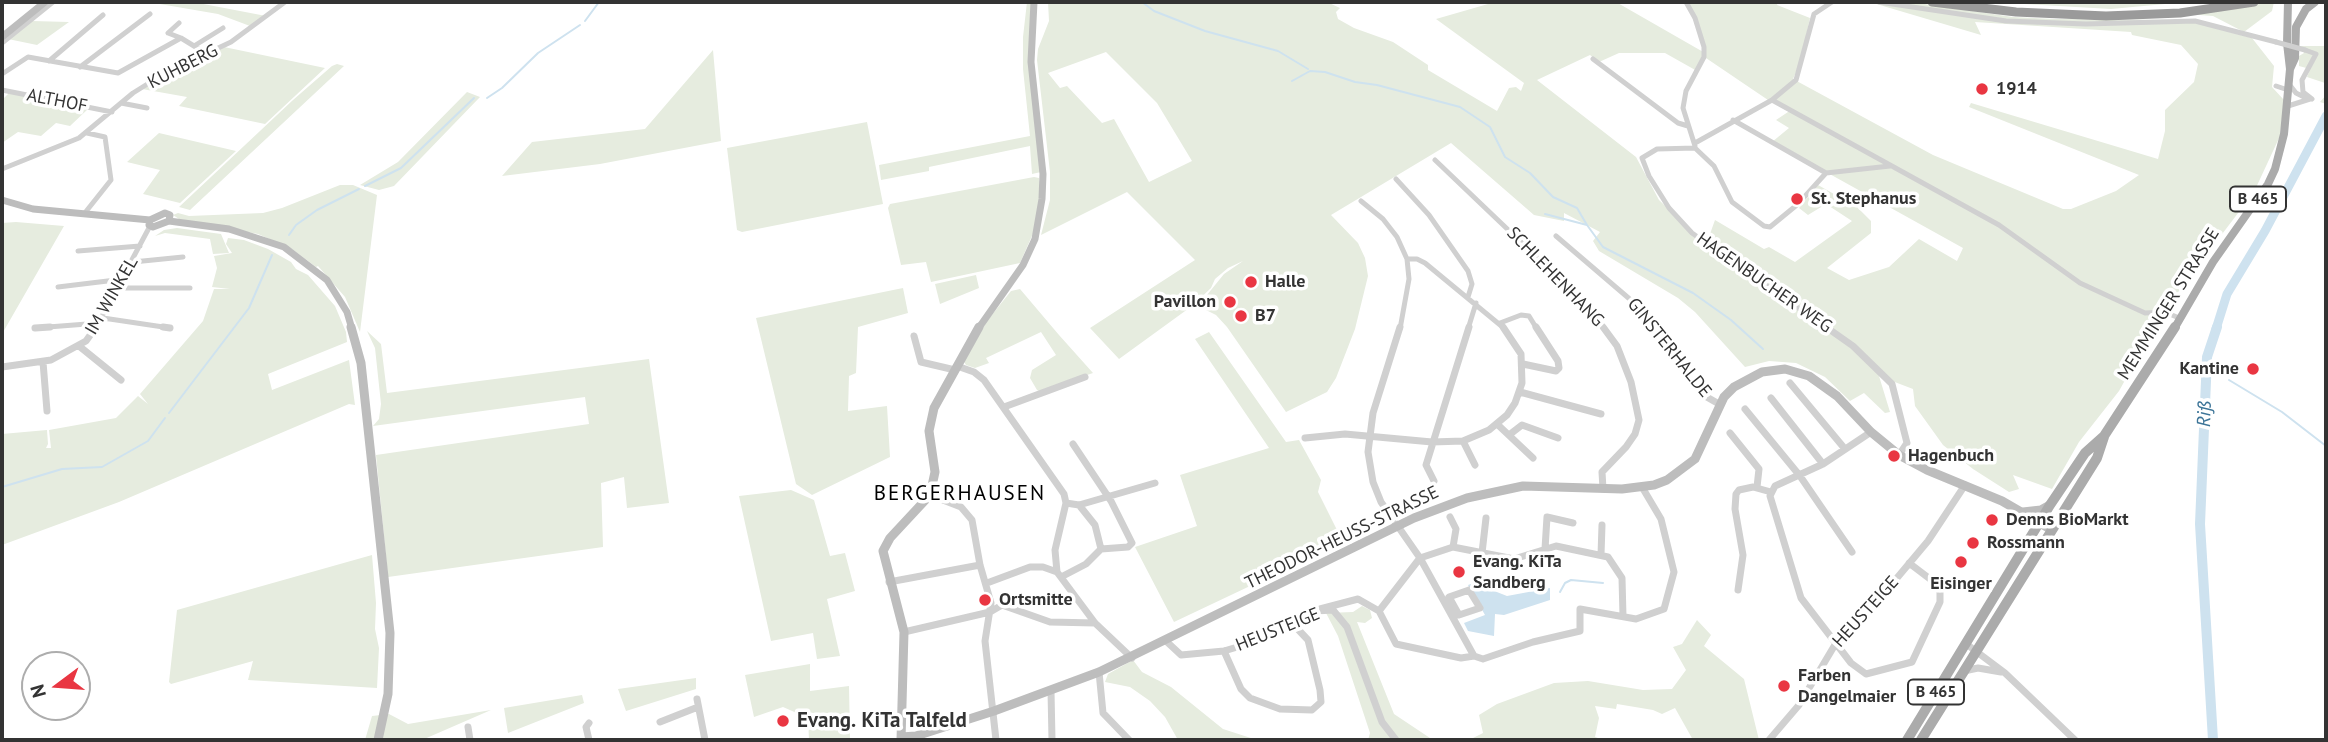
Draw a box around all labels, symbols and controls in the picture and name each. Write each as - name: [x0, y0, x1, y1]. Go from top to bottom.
- street label: KUHBERG: [144, 40, 222, 94]
- place label: 1914: [1996, 78, 2037, 100]
- marker: 1914: [1974, 81, 1990, 97]
- street label: ALTHOF: [25, 85, 89, 117]
- road number: B 465: [2230, 186, 2286, 211]
- place label: St. Stephanus: [1811, 188, 1916, 210]
- marker: St. Stephanus: [1789, 191, 1805, 207]
- street label: SCHLEHENHANG: [1502, 223, 1608, 331]
- street label: MEMMINGER STRASSE: [2113, 224, 2225, 384]
- street label: HAGENBUCHER WEG: [1692, 228, 1836, 338]
- street label: IM WINKEL: [81, 253, 143, 339]
- place label: Halle: [1265, 271, 1305, 293]
- marker: Halle: [1243, 274, 1259, 290]
- place label: Pavillon: [1154, 291, 1216, 313]
- marker: Pavillon: [1222, 294, 1238, 310]
- street label: GINSTERHALDE: [1622, 294, 1716, 402]
- place label: B7: [1255, 305, 1276, 327]
- marker: B7: [1233, 308, 1249, 324]
- place label: Kantine: [2179, 358, 2239, 380]
- marker: Kantine: [2245, 361, 2261, 377]
- water label: Riß: [2193, 401, 2217, 427]
- place label: Hagenbuch: [1908, 445, 1994, 467]
- marker: Hagenbuch: [1886, 448, 1902, 464]
- district label: BERGERHAUSEN: [875, 481, 1045, 507]
- street label: THEODOR-HEUSS-STRASSE: [1242, 482, 1442, 594]
- place label: Denns BioMarkt: [2006, 509, 2128, 531]
- marker: Denns BioMarkt: [1984, 512, 2000, 528]
- place label: Rossmann: [1987, 532, 2065, 554]
- marker: Rossmann: [1965, 535, 1981, 551]
- place label: Evang. KiTa Sandberg: [1473, 551, 1562, 594]
- marker: Eisinger: [1953, 554, 1969, 570]
- marker: Evang. KiTa Sandberg: [1451, 564, 1467, 580]
- street label: HEUSTEIGE: [1828, 572, 1904, 652]
- place label: Eisinger: [1930, 573, 1992, 595]
- place label: Ortsmitte: [999, 589, 1073, 611]
- marker: Ortsmitte: [977, 592, 993, 608]
- street label: HEUSTEIGE: [1233, 603, 1323, 657]
- north arrow: [21, 651, 91, 721]
- place label: Farben Dangelmaier: [1798, 665, 1896, 708]
- marker: Farben Dangelmaier: [1776, 678, 1792, 694]
- road number: B 465: [1908, 680, 1964, 705]
- text: N: [24, 682, 51, 701]
- place label: Evang. KiTa Talfeld: [797, 708, 967, 734]
- marker: Evang. KiTa Talfeld: [775, 713, 791, 729]

